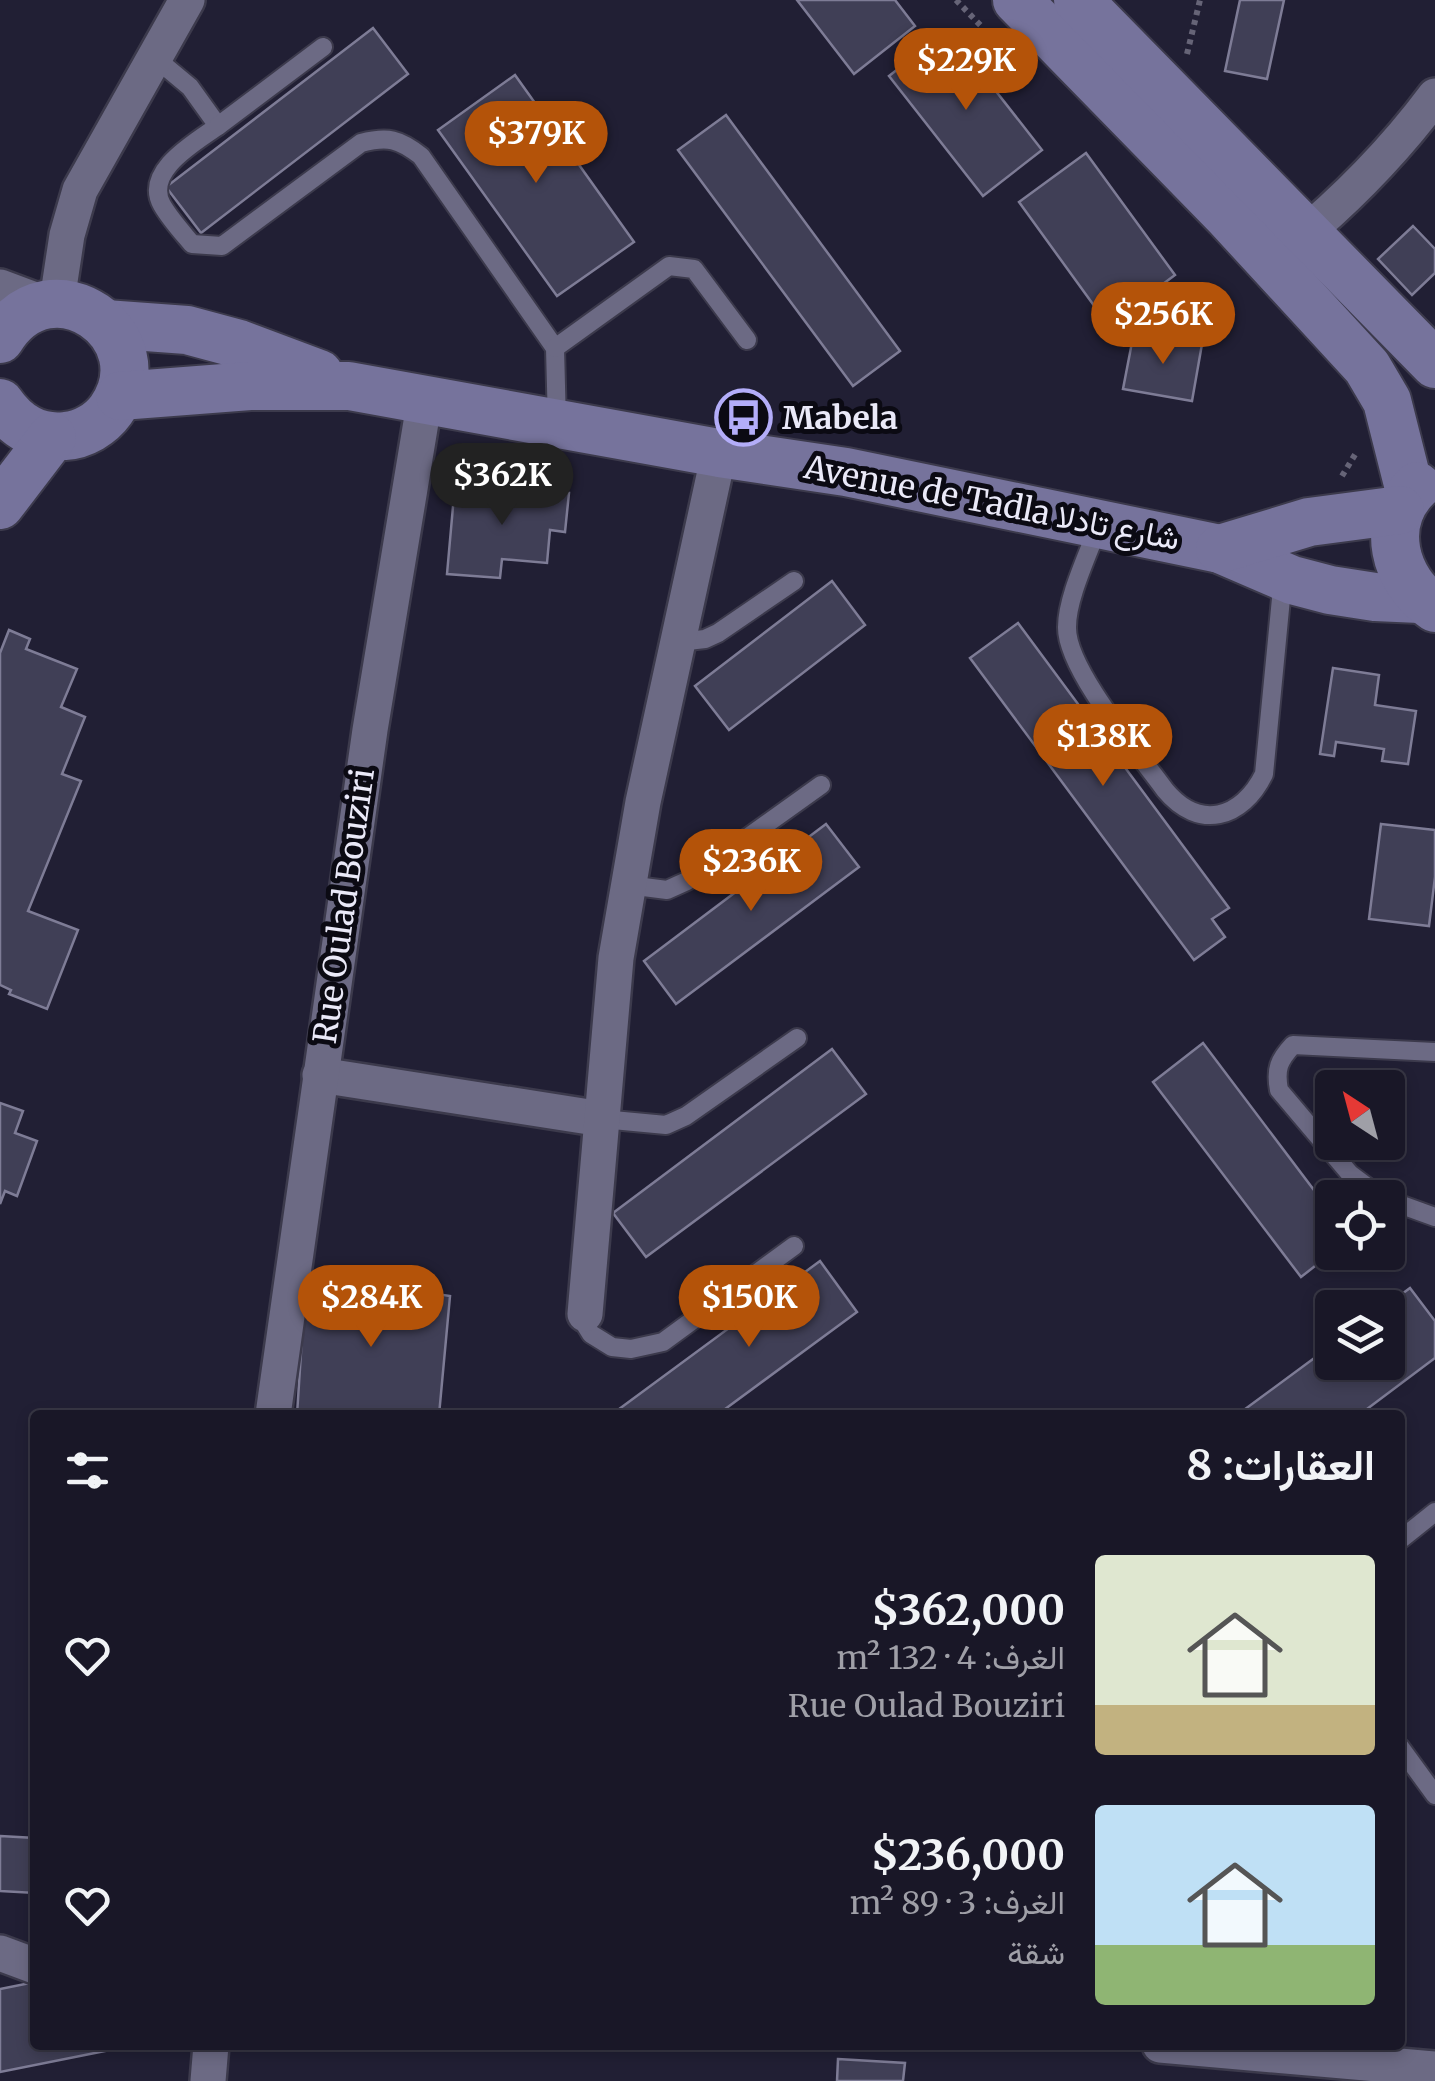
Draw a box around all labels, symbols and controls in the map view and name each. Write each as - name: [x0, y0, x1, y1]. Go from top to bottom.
- pin: $229K: [896, 28, 1036, 113]
- text: $229K: [916, 40, 1016, 80]
- pin: $379K: [466, 101, 606, 186]
- text: $379K: [487, 113, 585, 153]
- pin: $256K: [1093, 282, 1233, 367]
- text: $256K: [1113, 294, 1213, 334]
- bus stop icon: Mabela: [713, 388, 773, 448]
- place label: Mabela: [782, 398, 898, 438]
- pin: $362K: [432, 443, 572, 528]
- street label: Avenue de Tadla شارع تادلا: [800, 447, 1183, 561]
- text: $362K: [452, 455, 552, 495]
- pin: $138K: [1033, 704, 1173, 789]
- text: $138K: [1055, 716, 1151, 756]
- street label: Rue Oulad Bouziri: [305, 766, 383, 1046]
- pin: $236K: [681, 829, 821, 914]
- text: $236K: [701, 841, 801, 881]
- north arrow: [1315, 1070, 1405, 1160]
- map controls: [1315, 1070, 1405, 1380]
- button: locate: [1315, 1180, 1405, 1270]
- pin: $284K: [301, 1265, 441, 1350]
- pin: $150K: [679, 1265, 819, 1350]
- text: $284K: [320, 1277, 422, 1317]
- text: $150K: [701, 1277, 797, 1317]
- button: layers: [1315, 1290, 1405, 1380]
- text: العقارات: 8: [1186, 1439, 1375, 1491]
- icon: filters: [60, 1443, 115, 1498]
- text: $362,000: [871, 1584, 1065, 1636]
- icon: home: [1175, 1595, 1295, 1715]
- icon: heart: [60, 1628, 115, 1683]
- text: الغرف: 4 · 132 m²: [836, 1638, 1065, 1678]
- text: Rue Oulad Bouziri: [788, 1686, 1065, 1726]
- text: $236,000: [871, 1829, 1065, 1881]
- icon: home: [1175, 1845, 1295, 1965]
- icon: heart: [60, 1878, 115, 1933]
- text: الغرف: 3 · 89 m²: [850, 1883, 1065, 1923]
- text: شقة: [1007, 1933, 1065, 1973]

